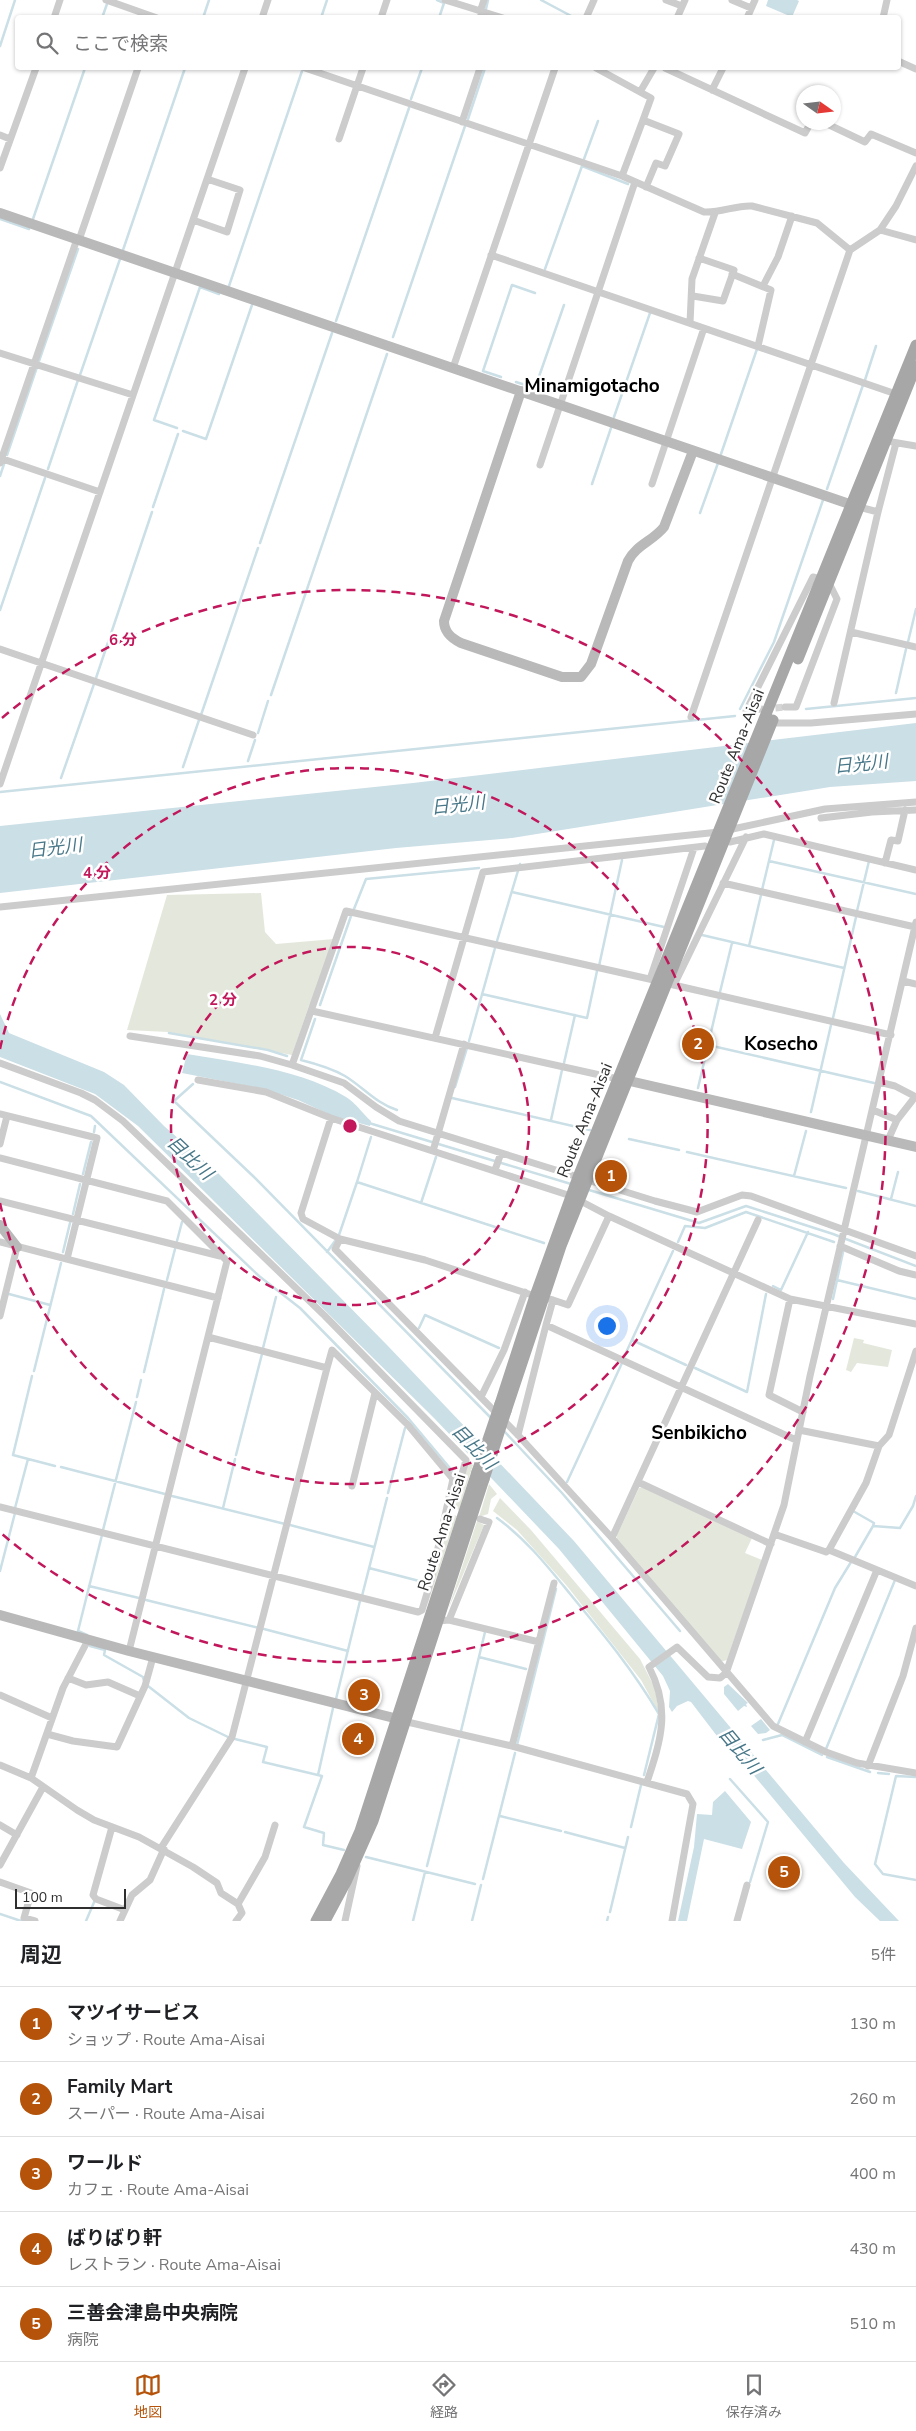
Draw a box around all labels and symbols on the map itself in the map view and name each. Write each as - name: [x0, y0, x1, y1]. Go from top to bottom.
- north arrow: [796, 85, 841, 130]
- district label: Minamigotacho: [524, 373, 660, 399]
- text: 6 分: [109, 630, 137, 650]
- street label: Route Ama-Aisai: [704, 686, 770, 807]
- water label: 日光川: [833, 749, 891, 779]
- water label: 日光川: [430, 790, 488, 820]
- water label: 日光川: [27, 833, 85, 863]
- text: 4 分: [83, 863, 111, 883]
- text: 2 分: [209, 990, 237, 1010]
- pin: 2: [682, 1025, 714, 1063]
- district label: Kosecho: [744, 1031, 818, 1057]
- street label: Route Ama-Aisai: [552, 1060, 618, 1181]
- centre of rings: [341, 1117, 359, 1135]
- water label: 目比川: [162, 1131, 219, 1187]
- pin: 1: [595, 1157, 627, 1195]
- your location: [594, 1313, 620, 1339]
- water label: 目比川: [447, 1419, 503, 1476]
- district label: Senbikicho: [651, 1420, 747, 1446]
- street label: Route Ama-Aisai: [413, 1471, 471, 1594]
- pin: 3: [348, 1676, 380, 1714]
- pin: 4: [342, 1720, 374, 1758]
- water label: 目比川: [713, 1723, 768, 1781]
- pin: 5: [768, 1853, 800, 1891]
- scale bar: [15, 1886, 126, 1909]

